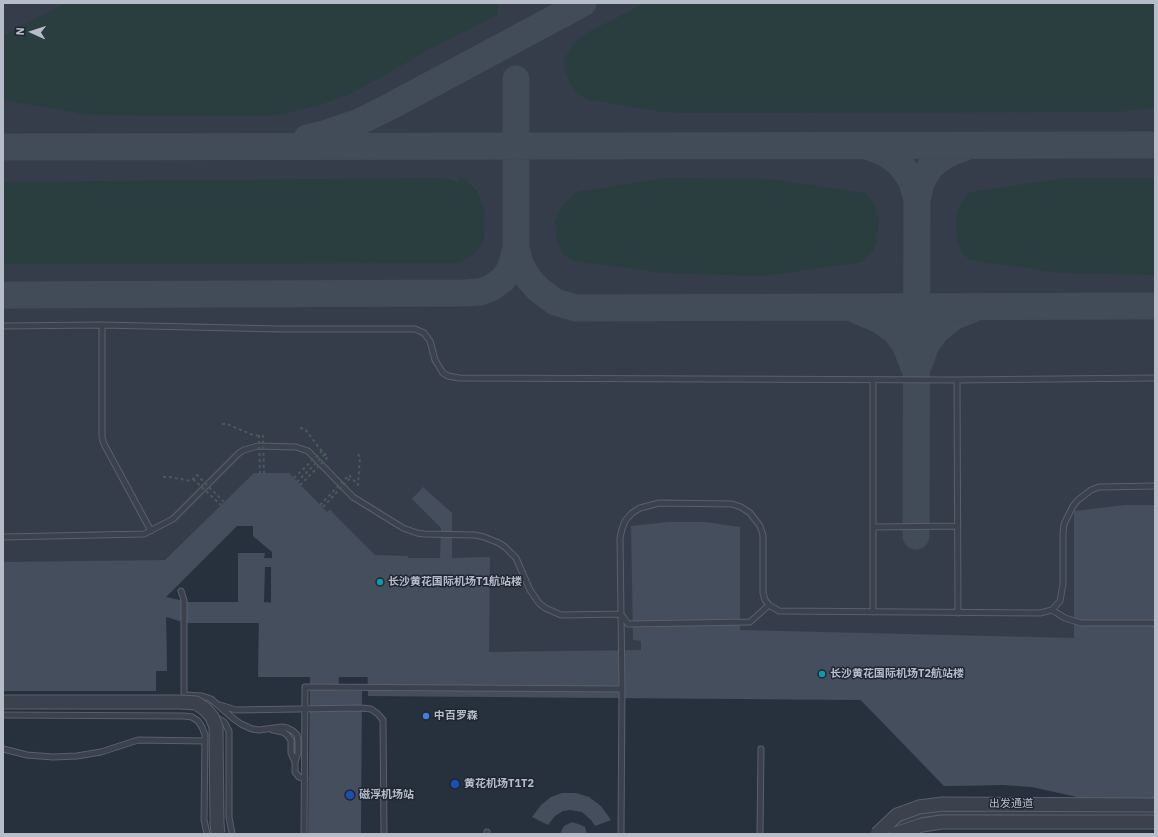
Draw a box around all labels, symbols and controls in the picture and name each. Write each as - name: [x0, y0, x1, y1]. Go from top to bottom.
- north arrow: [12, 12, 52, 52]
- text: N: [13, 27, 27, 36]
- place label: 长沙黄花国际机场T1航站楼: [388, 575, 522, 589]
- marker: 长沙黄花国际机场T1航站楼: [375, 577, 385, 587]
- place label: 长沙黄花国际机场T2航站楼: [830, 667, 964, 681]
- marker: 长沙黄花国际机场T2航站楼: [817, 669, 827, 679]
- place label: 中百罗森: [434, 709, 478, 723]
- marker: 中百罗森: [421, 711, 431, 721]
- place label: 黄花机场T1T2: [464, 777, 534, 791]
- marker: 黄花机场T1T2: [449, 778, 461, 790]
- place label: 磁浮机场站: [359, 788, 414, 802]
- marker: 磁浮机场站: [344, 789, 356, 801]
- street label: 出发通道: [989, 797, 1033, 811]

